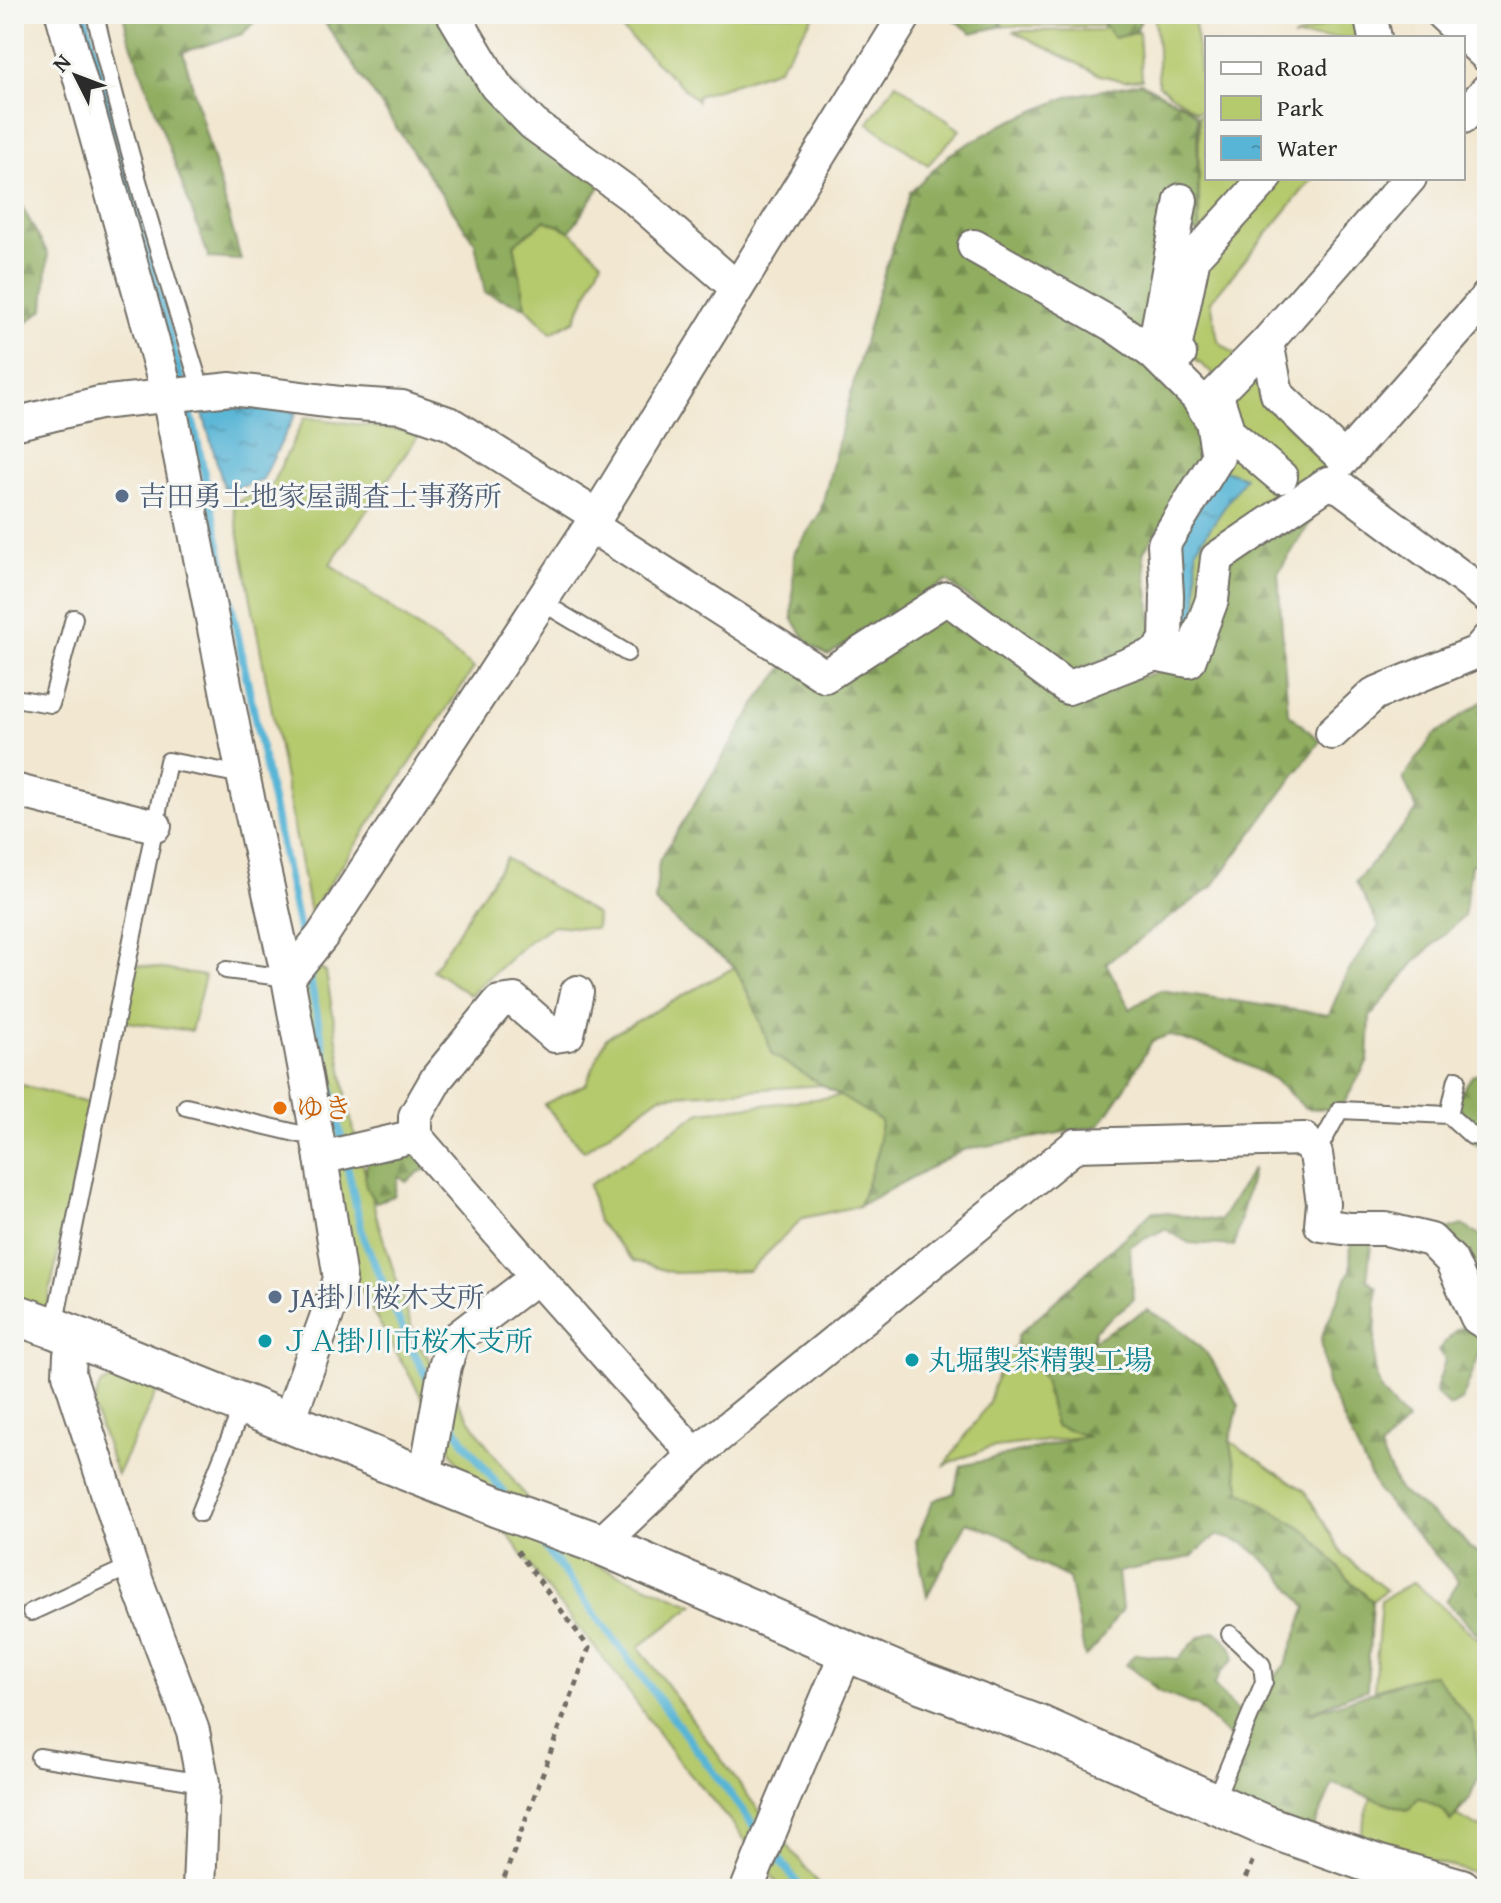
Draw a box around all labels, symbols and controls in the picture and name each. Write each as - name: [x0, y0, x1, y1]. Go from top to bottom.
- north arrow: [36, 36, 116, 116]
- legend: [1205, 36, 1465, 180]
- text: N: [44, 46, 78, 79]
- text: Road: [1277, 50, 1327, 85]
- text: Park: [1277, 90, 1324, 125]
- text: Water: [1277, 130, 1338, 165]
- place label: 吉田勇土地家屋調査士事務所: [138, 475, 502, 516]
- marker: 吉田勇土地家屋調査士事務所: [113, 487, 131, 505]
- place label: ゆき: [296, 1087, 352, 1128]
- marker: ゆき: [271, 1099, 289, 1117]
- place label: JA掛川桜木支所: [288, 1276, 485, 1317]
- marker: JA掛川桜木支所: [266, 1288, 284, 1306]
- place label: ＪＡ掛川市桜木支所: [281, 1320, 533, 1361]
- marker: ＪＡ掛川市桜木支所: [256, 1332, 274, 1350]
- place label: 丸堀製茶精製工場: [928, 1339, 1152, 1380]
- marker: 丸堀製茶精製工場: [903, 1351, 921, 1369]

